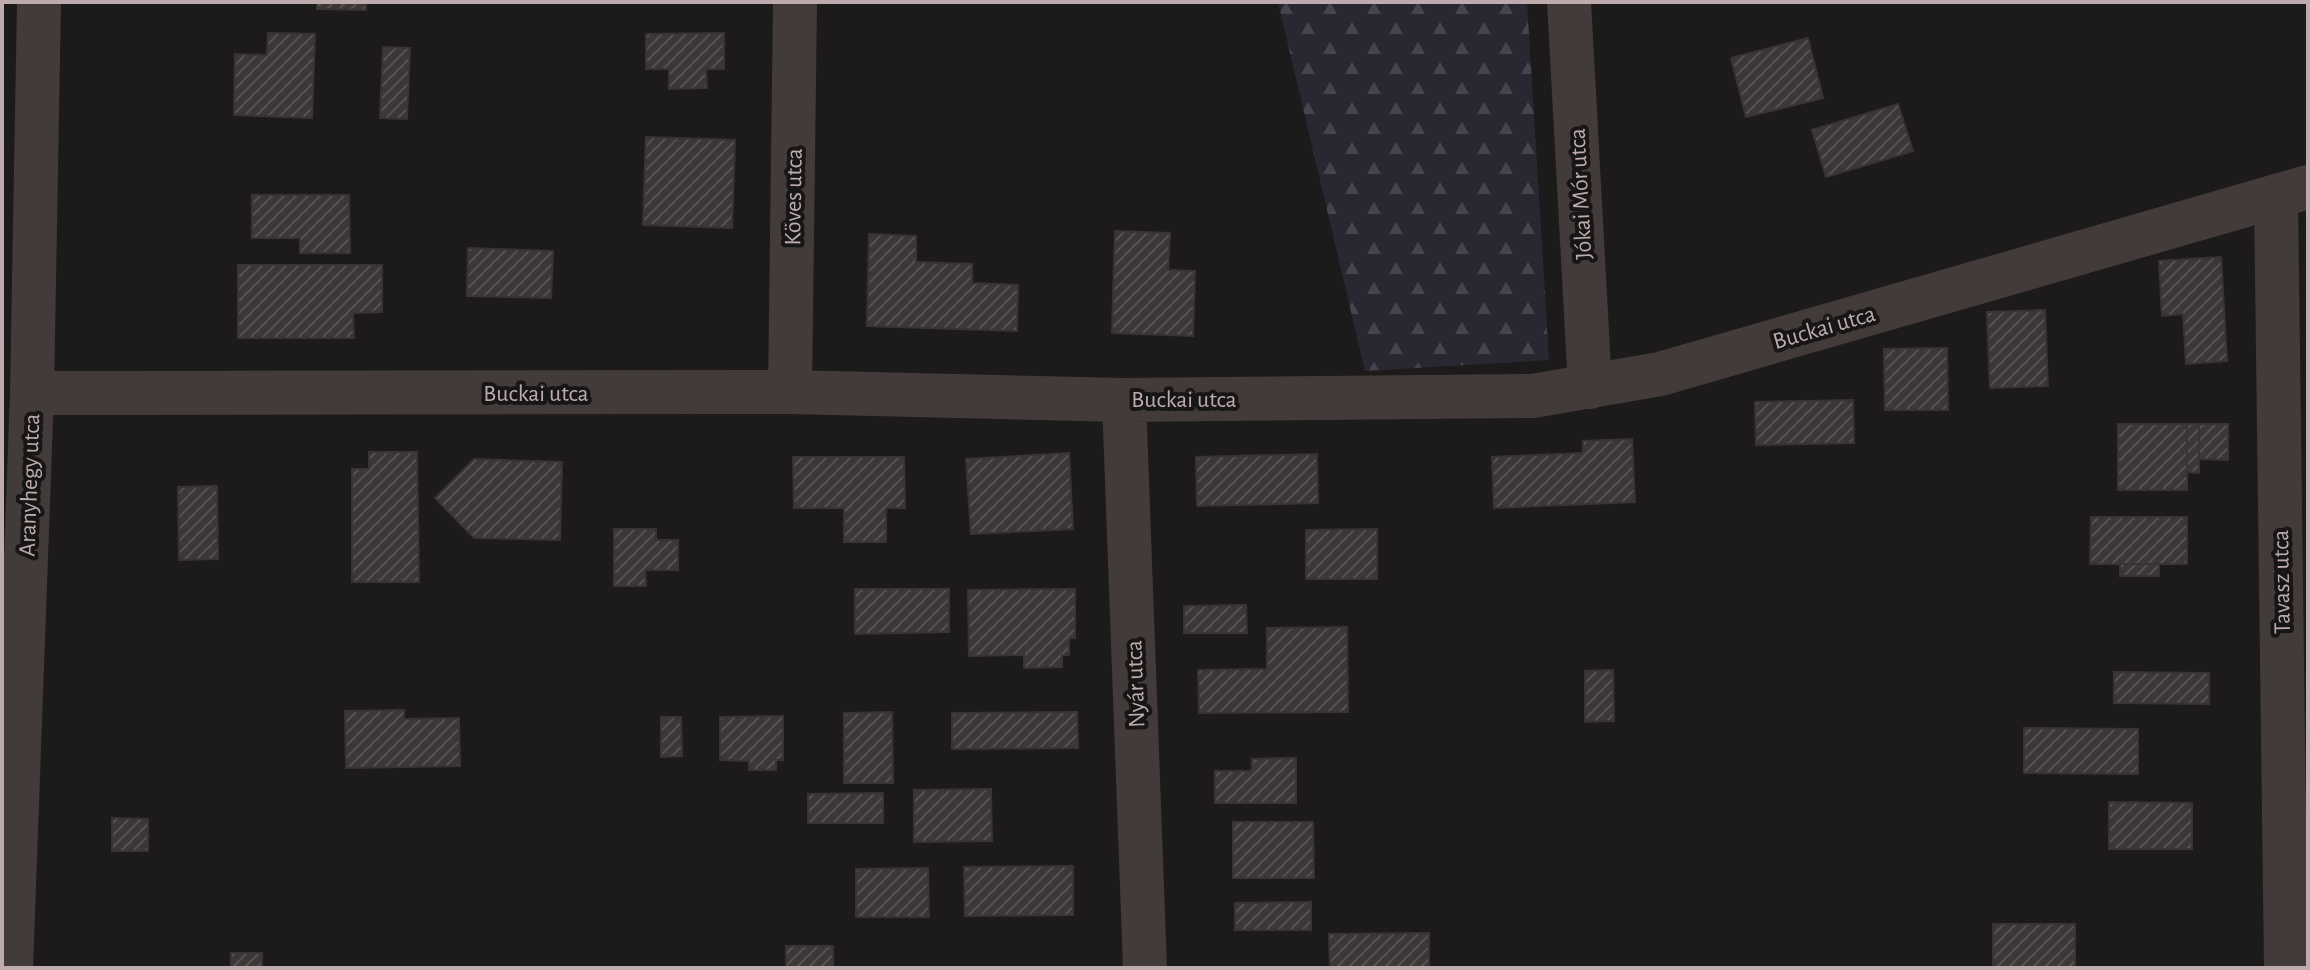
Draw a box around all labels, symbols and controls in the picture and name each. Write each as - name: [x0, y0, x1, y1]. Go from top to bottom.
- street label: Jókai Mór utca: [1566, 128, 1596, 260]
- street label: Köves utca: [781, 148, 807, 246]
- street label: Buckai utca: [1770, 302, 1878, 354]
- street label: Buckai utca: [483, 382, 589, 406]
- street label: Buckai utca: [1131, 388, 1237, 412]
- street label: Aranyhegy utca: [16, 413, 44, 557]
- street label: Tavasz utca: [2269, 530, 2295, 634]
- street label: Nyár utca: [1122, 640, 1150, 728]

